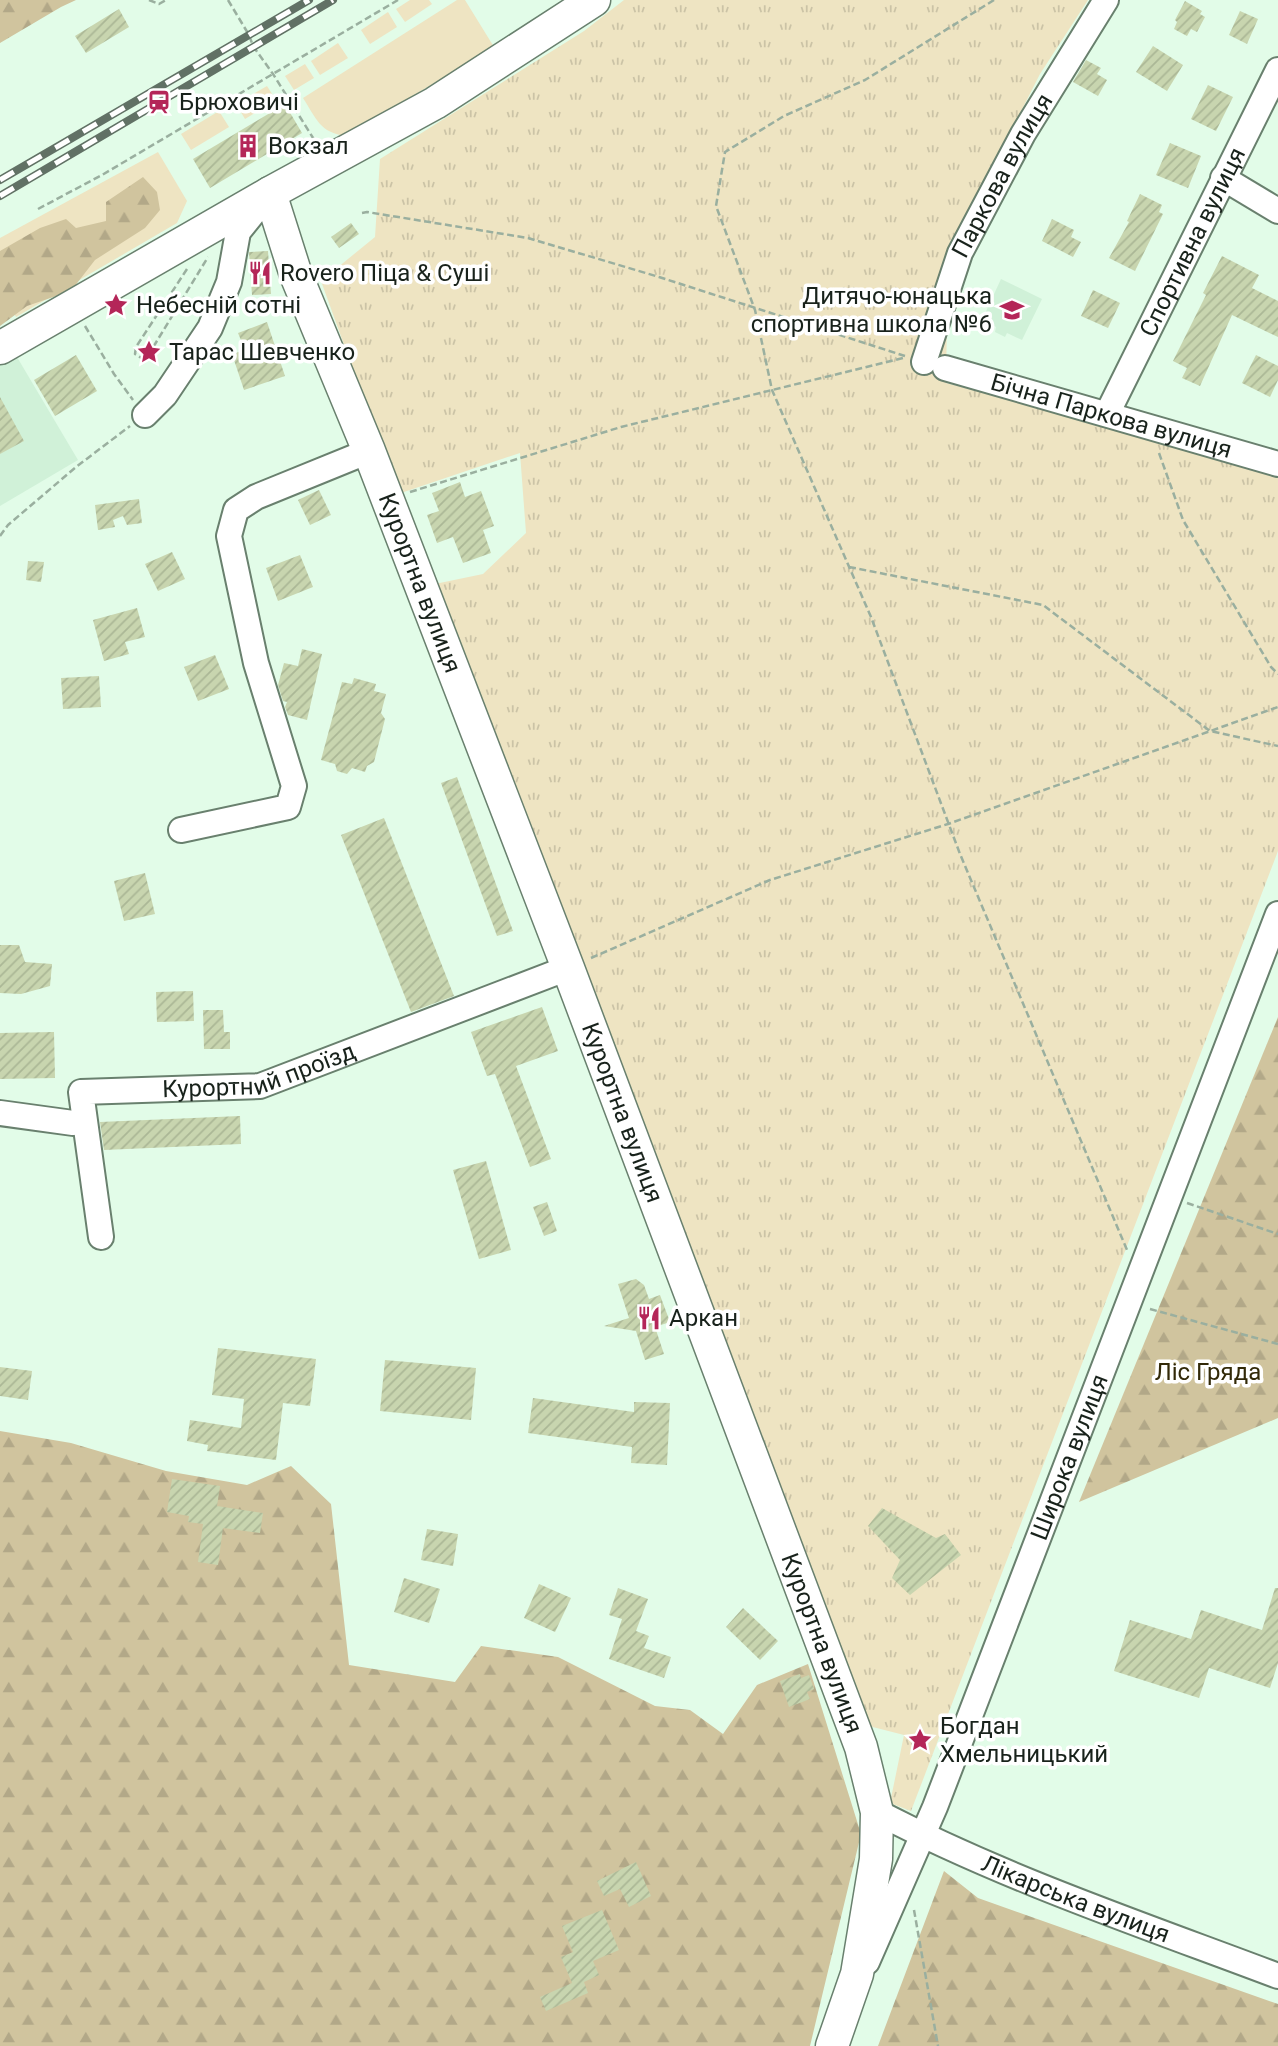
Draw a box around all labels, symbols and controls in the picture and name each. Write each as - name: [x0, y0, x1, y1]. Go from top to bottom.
- station icon: Брюховичі: [145, 88, 173, 116]
- place label: Брюховичі: [179, 88, 299, 116]
- street label: Паркова вулиця: [946, 88, 1059, 262]
- building icon: Вокзал: [234, 132, 262, 160]
- place label: Вокзал: [268, 132, 349, 160]
- street label: Спортивна вулиця: [1134, 143, 1251, 341]
- restaurant icon: Rovero Піца & Суші: [246, 259, 274, 287]
- place label: Rovero Піца & Суші: [280, 259, 489, 287]
- place label: Дитячо-юнацька спортивна школа №6: [751, 282, 992, 338]
- place icon: Небесній сотні: [102, 291, 130, 319]
- place label: Небесній сотні: [136, 291, 301, 319]
- school or university icon: Дитячо-юнацька спортивна школа №6: [998, 296, 1026, 324]
- place icon: Тарас Шевченко: [135, 338, 163, 366]
- place label: Тарас Шевченко: [169, 338, 355, 366]
- street label: Бічна Паркова вулиця: [987, 368, 1235, 464]
- street label: Курортна вулиця: [373, 489, 467, 677]
- street label: Курортна вулиця: [576, 1019, 669, 1207]
- street label: Курортний проїзд: [162, 1037, 359, 1103]
- restaurant icon: Аркан: [635, 1304, 663, 1332]
- place label: Аркан: [669, 1304, 738, 1332]
- park label: Ліс Гряда: [1155, 1358, 1261, 1386]
- street label: Широка вулиця: [1025, 1370, 1114, 1544]
- street label: Курортна вулиця: [775, 1549, 869, 1737]
- place label: Богдан Хмельницький: [940, 1712, 1108, 1768]
- place icon: Богдан Хмельницький: [906, 1726, 934, 1754]
- street label: Лікарська вулиця: [977, 1849, 1174, 1948]

